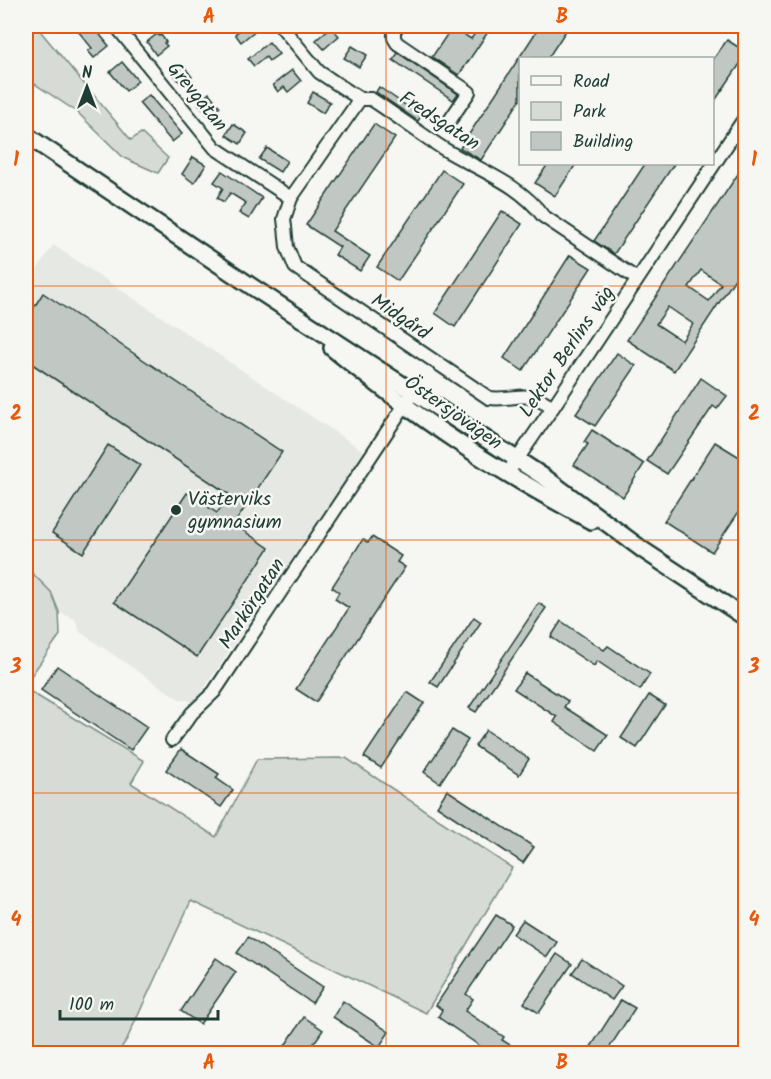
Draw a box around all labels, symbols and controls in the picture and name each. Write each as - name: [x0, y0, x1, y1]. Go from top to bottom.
- text: A: [203, 2, 215, 34]
- text: B: [556, 2, 568, 34]
- street label: Grevgatan: [158, 55, 235, 140]
- north arrow: [57, 57, 117, 117]
- legend: [519, 57, 714, 165]
- text: N: [82, 61, 92, 86]
- text: Road: [573, 68, 610, 97]
- street label: Fredsgatan: [392, 83, 486, 160]
- text: Park: [573, 98, 606, 127]
- text: Building: [573, 128, 633, 157]
- text: 1: [13, 145, 19, 177]
- text: 1: [751, 145, 757, 177]
- street label: Lektor Berlins väg: [512, 280, 624, 425]
- street label: Midgård: [364, 286, 437, 350]
- street label: Östersjövägen: [397, 368, 509, 459]
- text: 2: [10, 399, 22, 431]
- text: 2: [748, 399, 760, 431]
- place label: Västerviks gymnasium: [187, 484, 282, 539]
- marker: Västerviks gymnasium: [169, 503, 183, 517]
- street label: Markörgatan: [211, 552, 294, 656]
- text: 3: [10, 652, 22, 684]
- text: 3: [748, 652, 760, 684]
- text: 4: [11, 905, 22, 937]
- text: 4: [749, 905, 760, 937]
- scale bar: [60, 983, 218, 1021]
- text: 100 m: [69, 991, 114, 1020]
- text: A: [203, 1048, 215, 1079]
- text: B: [556, 1048, 568, 1079]

